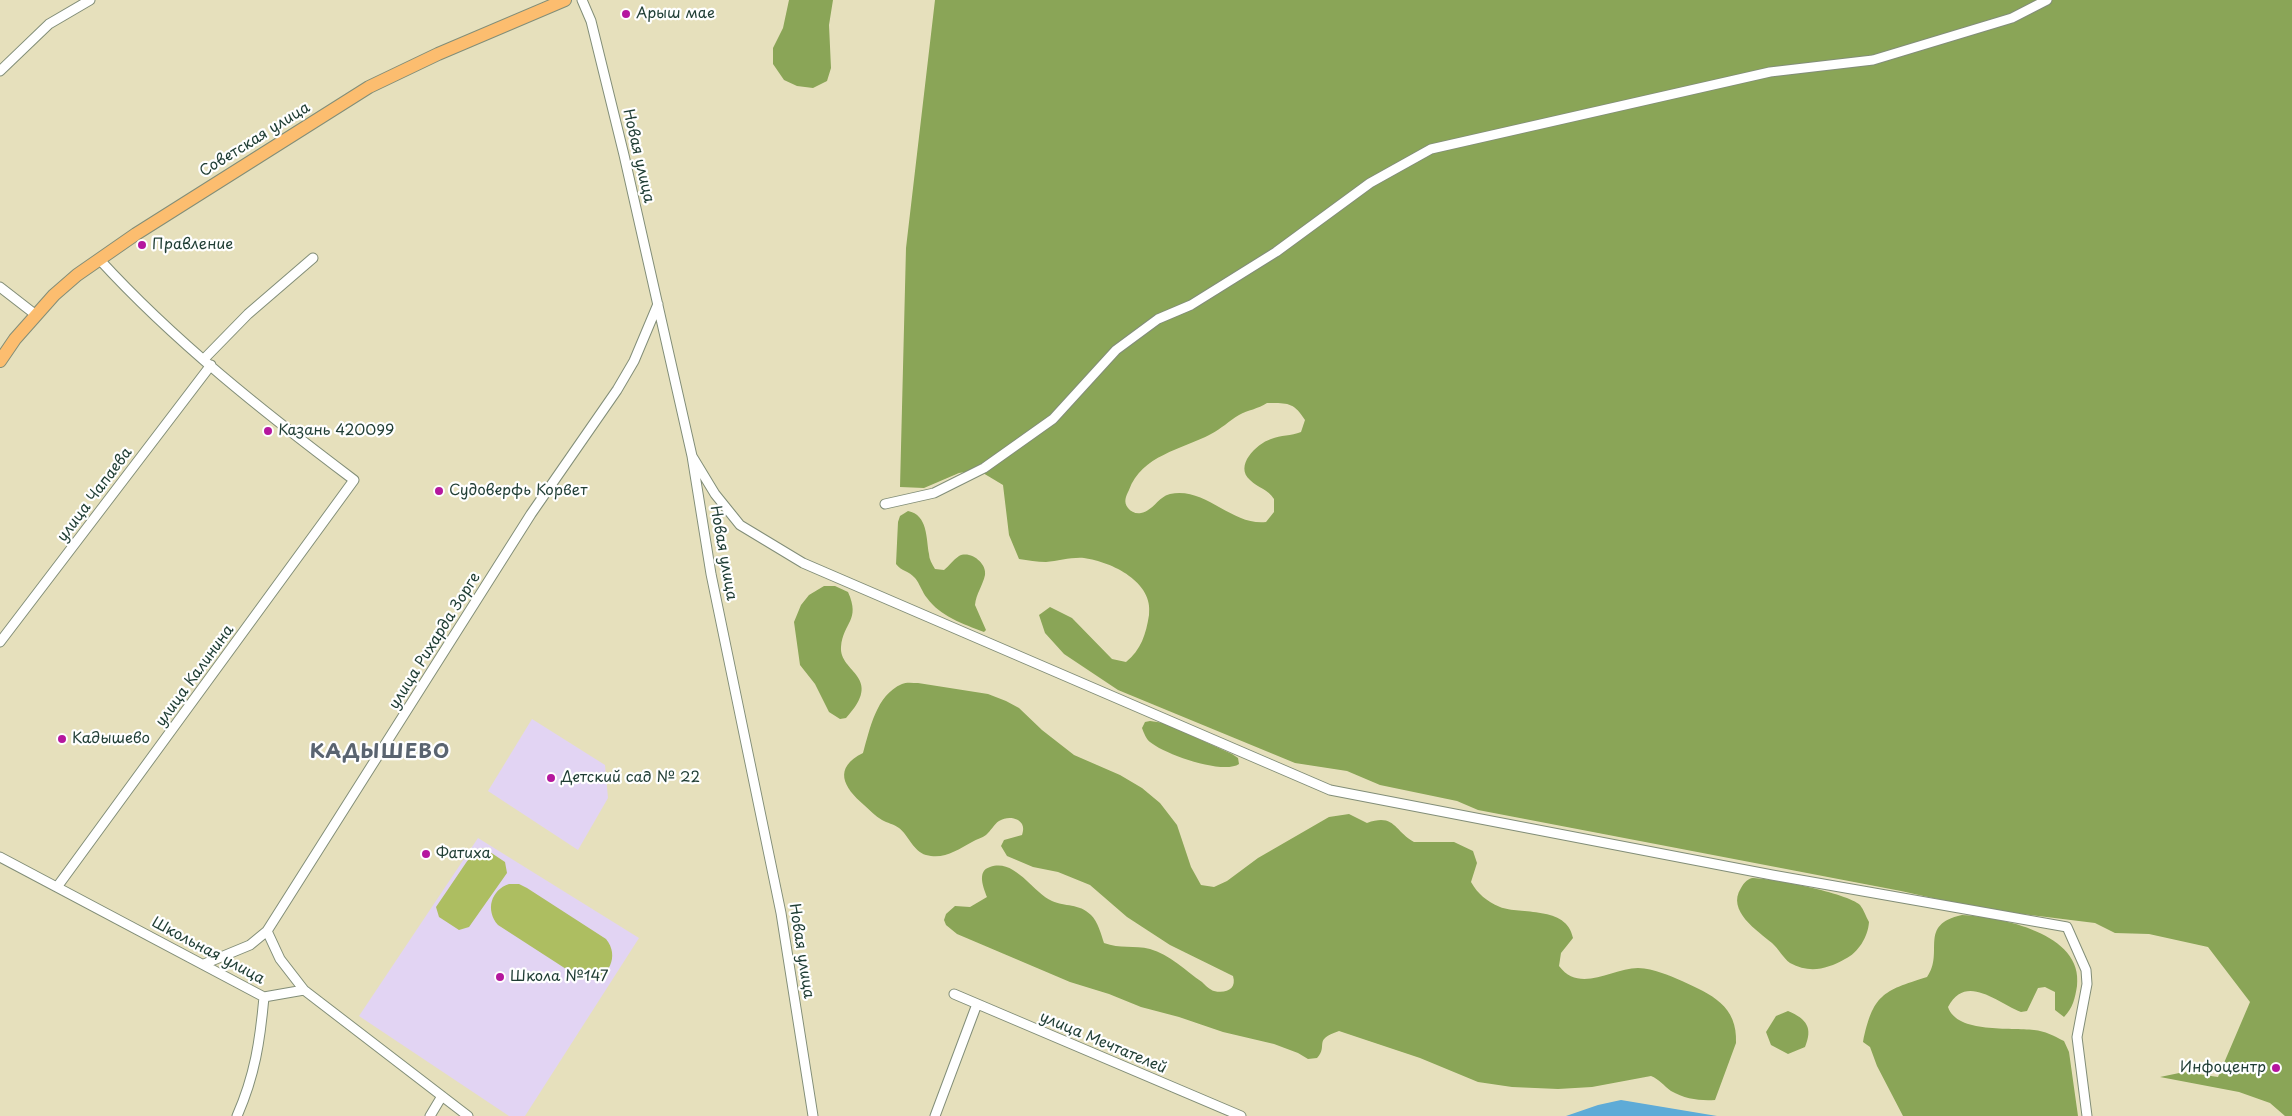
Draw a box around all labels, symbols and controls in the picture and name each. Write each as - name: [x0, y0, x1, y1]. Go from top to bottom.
- place label: Арыш мае: [636, 5, 715, 23]
- marker: Арыш мае: [620, 8, 632, 20]
- street label: Советская улица: [197, 99, 313, 181]
- street label: Новая улица: [618, 107, 658, 205]
- place label: Правление: [152, 236, 233, 254]
- marker: Правление: [136, 239, 148, 251]
- place label: Казань 420099: [278, 422, 394, 440]
- marker: Казань 420099: [262, 425, 274, 437]
- street label: улица Чапаева: [54, 444, 136, 546]
- place label: Судоверфь Корвет: [449, 482, 587, 500]
- marker: Судоверфь Корвет: [433, 485, 445, 497]
- street label: Новая улица: [706, 504, 740, 602]
- street label: улица Рихарда Зорге: [386, 569, 484, 713]
- street label: улица Калинина: [152, 622, 238, 730]
- place label: Кадышево: [72, 730, 150, 748]
- marker: Кадышево: [56, 733, 68, 745]
- district label: КАДЫШЕВО: [309, 740, 451, 764]
- place label: Детский сад № 22: [561, 769, 700, 787]
- marker: Детский сад № 22: [545, 772, 557, 784]
- place label: Фатиха: [436, 845, 491, 863]
- marker: Фатиха: [420, 848, 432, 860]
- street label: Новая улица: [785, 902, 817, 1000]
- street label: Школьная улица: [148, 914, 268, 988]
- place label: Школа №147: [510, 968, 609, 986]
- marker: Школа №147: [494, 971, 506, 983]
- street label: улица Мечтателей: [1037, 1008, 1169, 1078]
- place label: Инфоцентр: [2180, 1059, 2266, 1077]
- marker: Инфоцентр: [2270, 1062, 2282, 1074]

